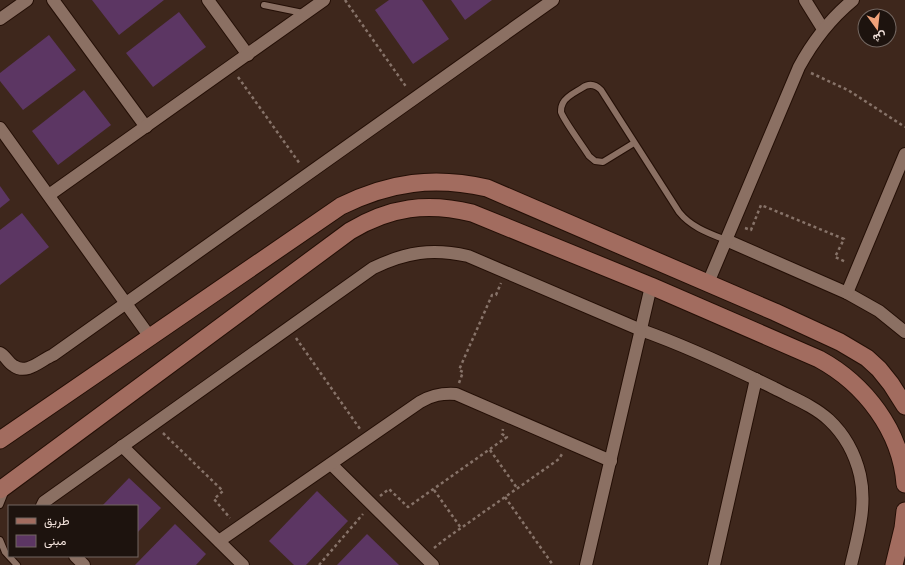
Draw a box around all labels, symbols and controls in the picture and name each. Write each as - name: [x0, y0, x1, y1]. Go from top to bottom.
- north arrow: [857, 8, 897, 48]
- text: ش: [871, 29, 888, 45]
- legend: [8, 505, 138, 557]
- text: طريق: [44, 514, 70, 529]
- text: مبنى: [44, 534, 66, 549]

